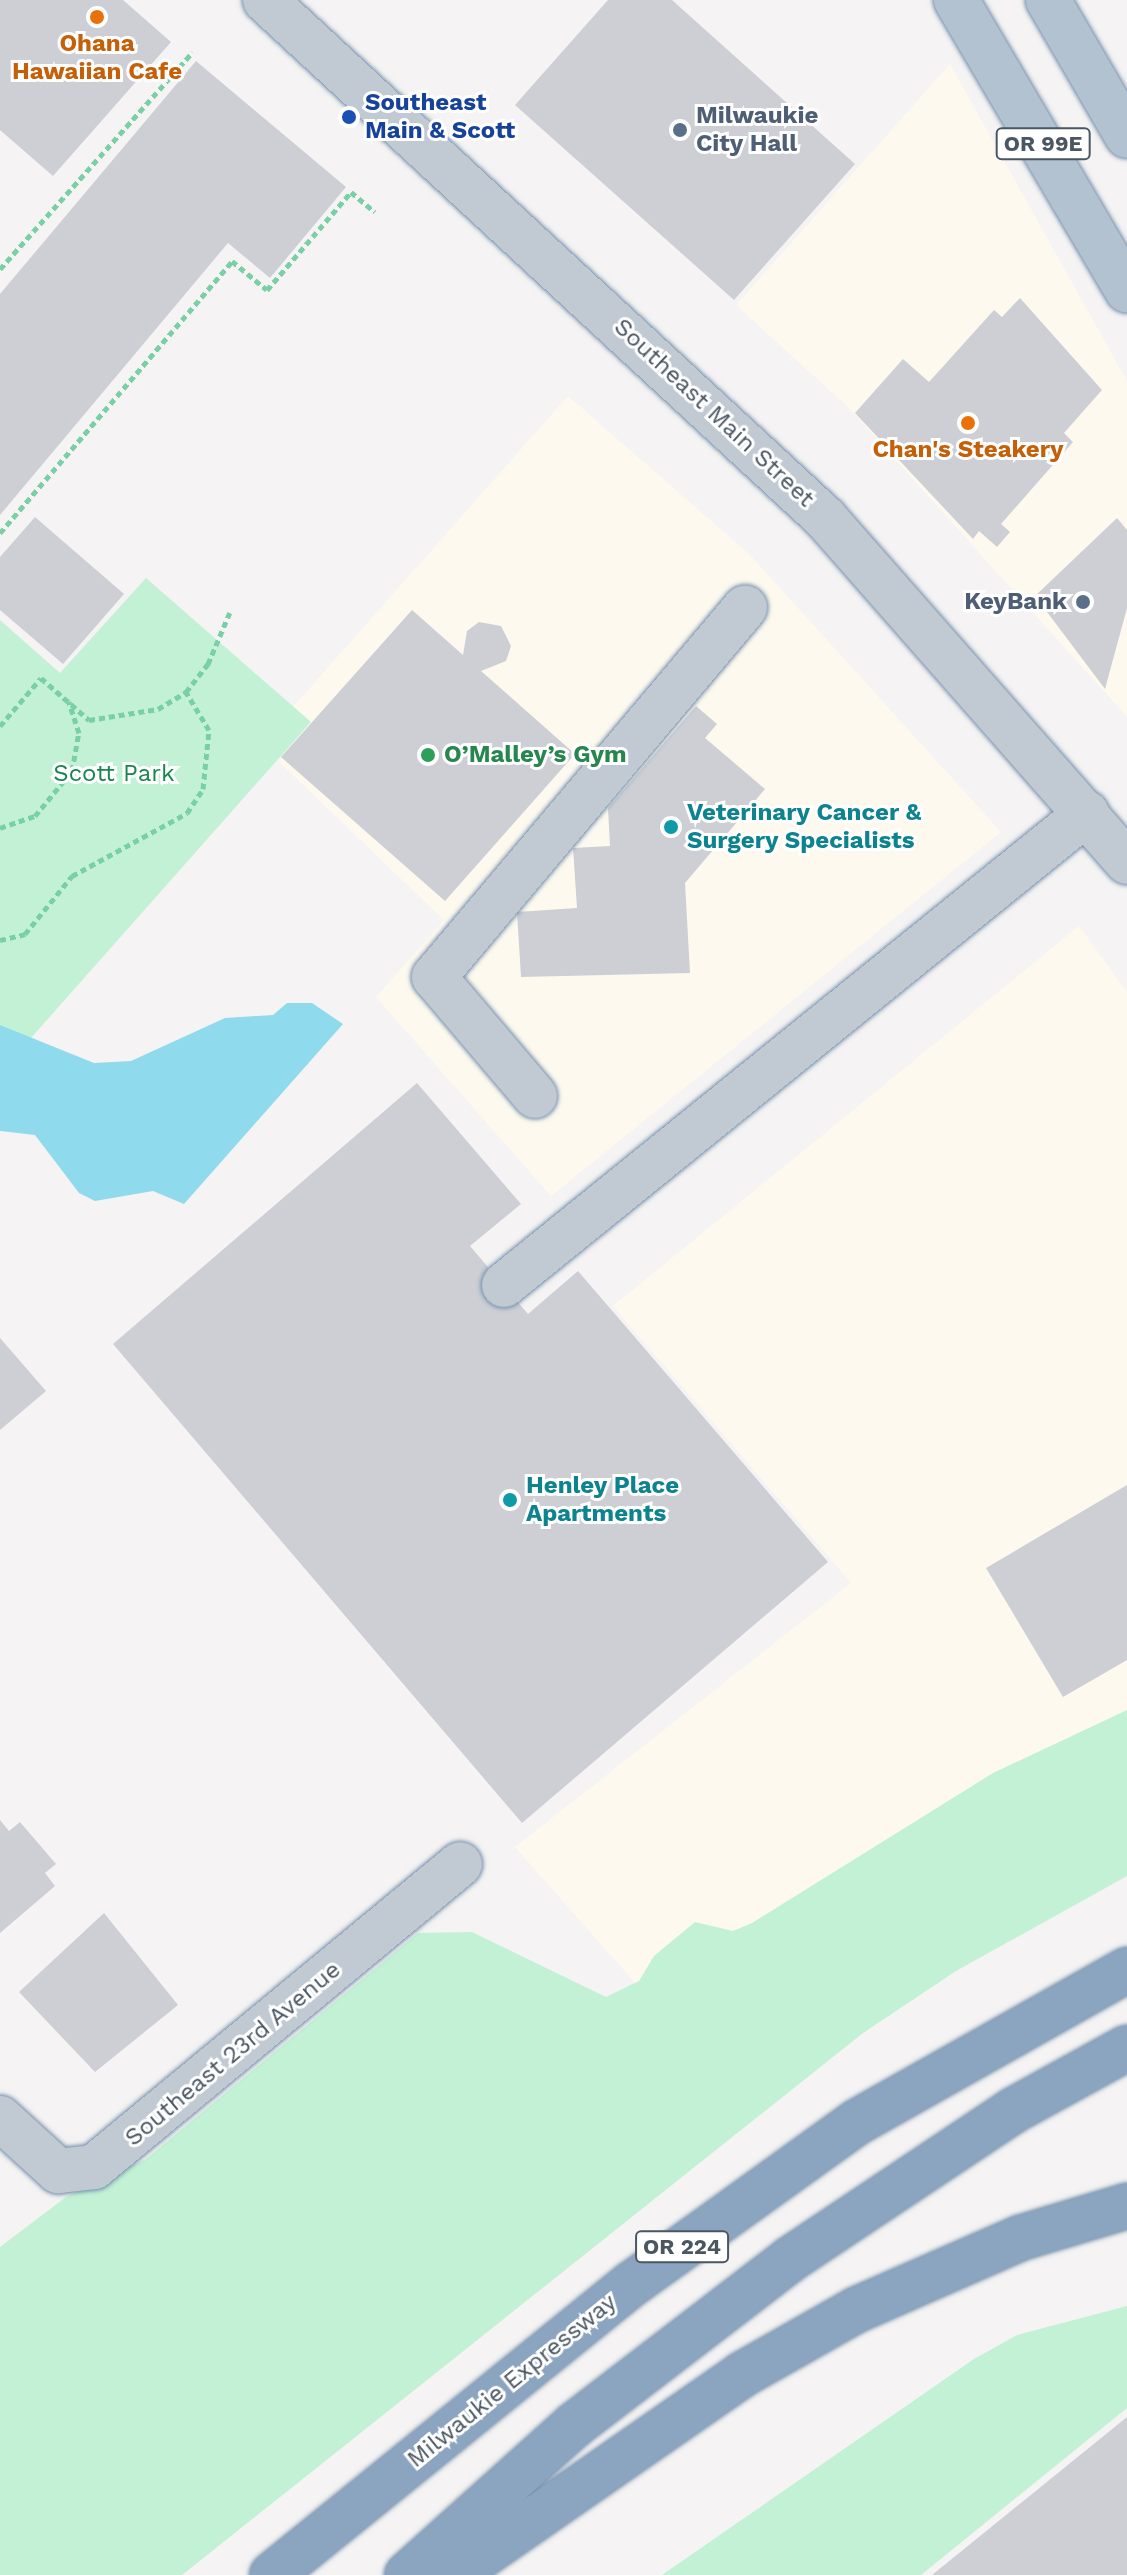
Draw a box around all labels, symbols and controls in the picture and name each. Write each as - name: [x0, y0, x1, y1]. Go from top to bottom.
- marker: Ohana Hawaiian Cafe: [88, 8, 106, 26]
- place label: Ohana Hawaiian Cafe: [12, 30, 182, 86]
- place label: Southeast Main & Scott: [365, 89, 515, 145]
- place label: Milwaukie City Hall: [696, 102, 818, 158]
- marker: Southeast Main & Scott: [340, 108, 358, 126]
- marker: Milwaukie City Hall: [671, 121, 689, 139]
- road number: OR 99E: [995, 126, 1091, 162]
- street label: Southeast Main Street: [608, 313, 820, 513]
- marker: Chan's Steakery: [959, 414, 977, 432]
- place label: Chan's Steakery: [872, 436, 1064, 464]
- place label: KeyBank: [964, 588, 1067, 616]
- marker: KeyBank: [1074, 593, 1092, 611]
- place label: O’Malley’s Gym: [444, 741, 627, 769]
- marker: O’Malley’s Gym: [419, 746, 437, 764]
- park label: Scott Park: [53, 760, 175, 788]
- place label: Veterinary Cancer & Surgery Specialists: [687, 799, 922, 855]
- marker: Veterinary Cancer & Surgery Specialists: [662, 818, 680, 836]
- place label: Henley Place Apartments: [526, 1472, 680, 1528]
- marker: Henley Place Apartments: [501, 1491, 519, 1509]
- street label: Southeast 23rd Avenue: [119, 1955, 347, 2153]
- road number: OR 224: [634, 2229, 730, 2265]
- street label: Milwaukie Expressway: [402, 2288, 622, 2474]

